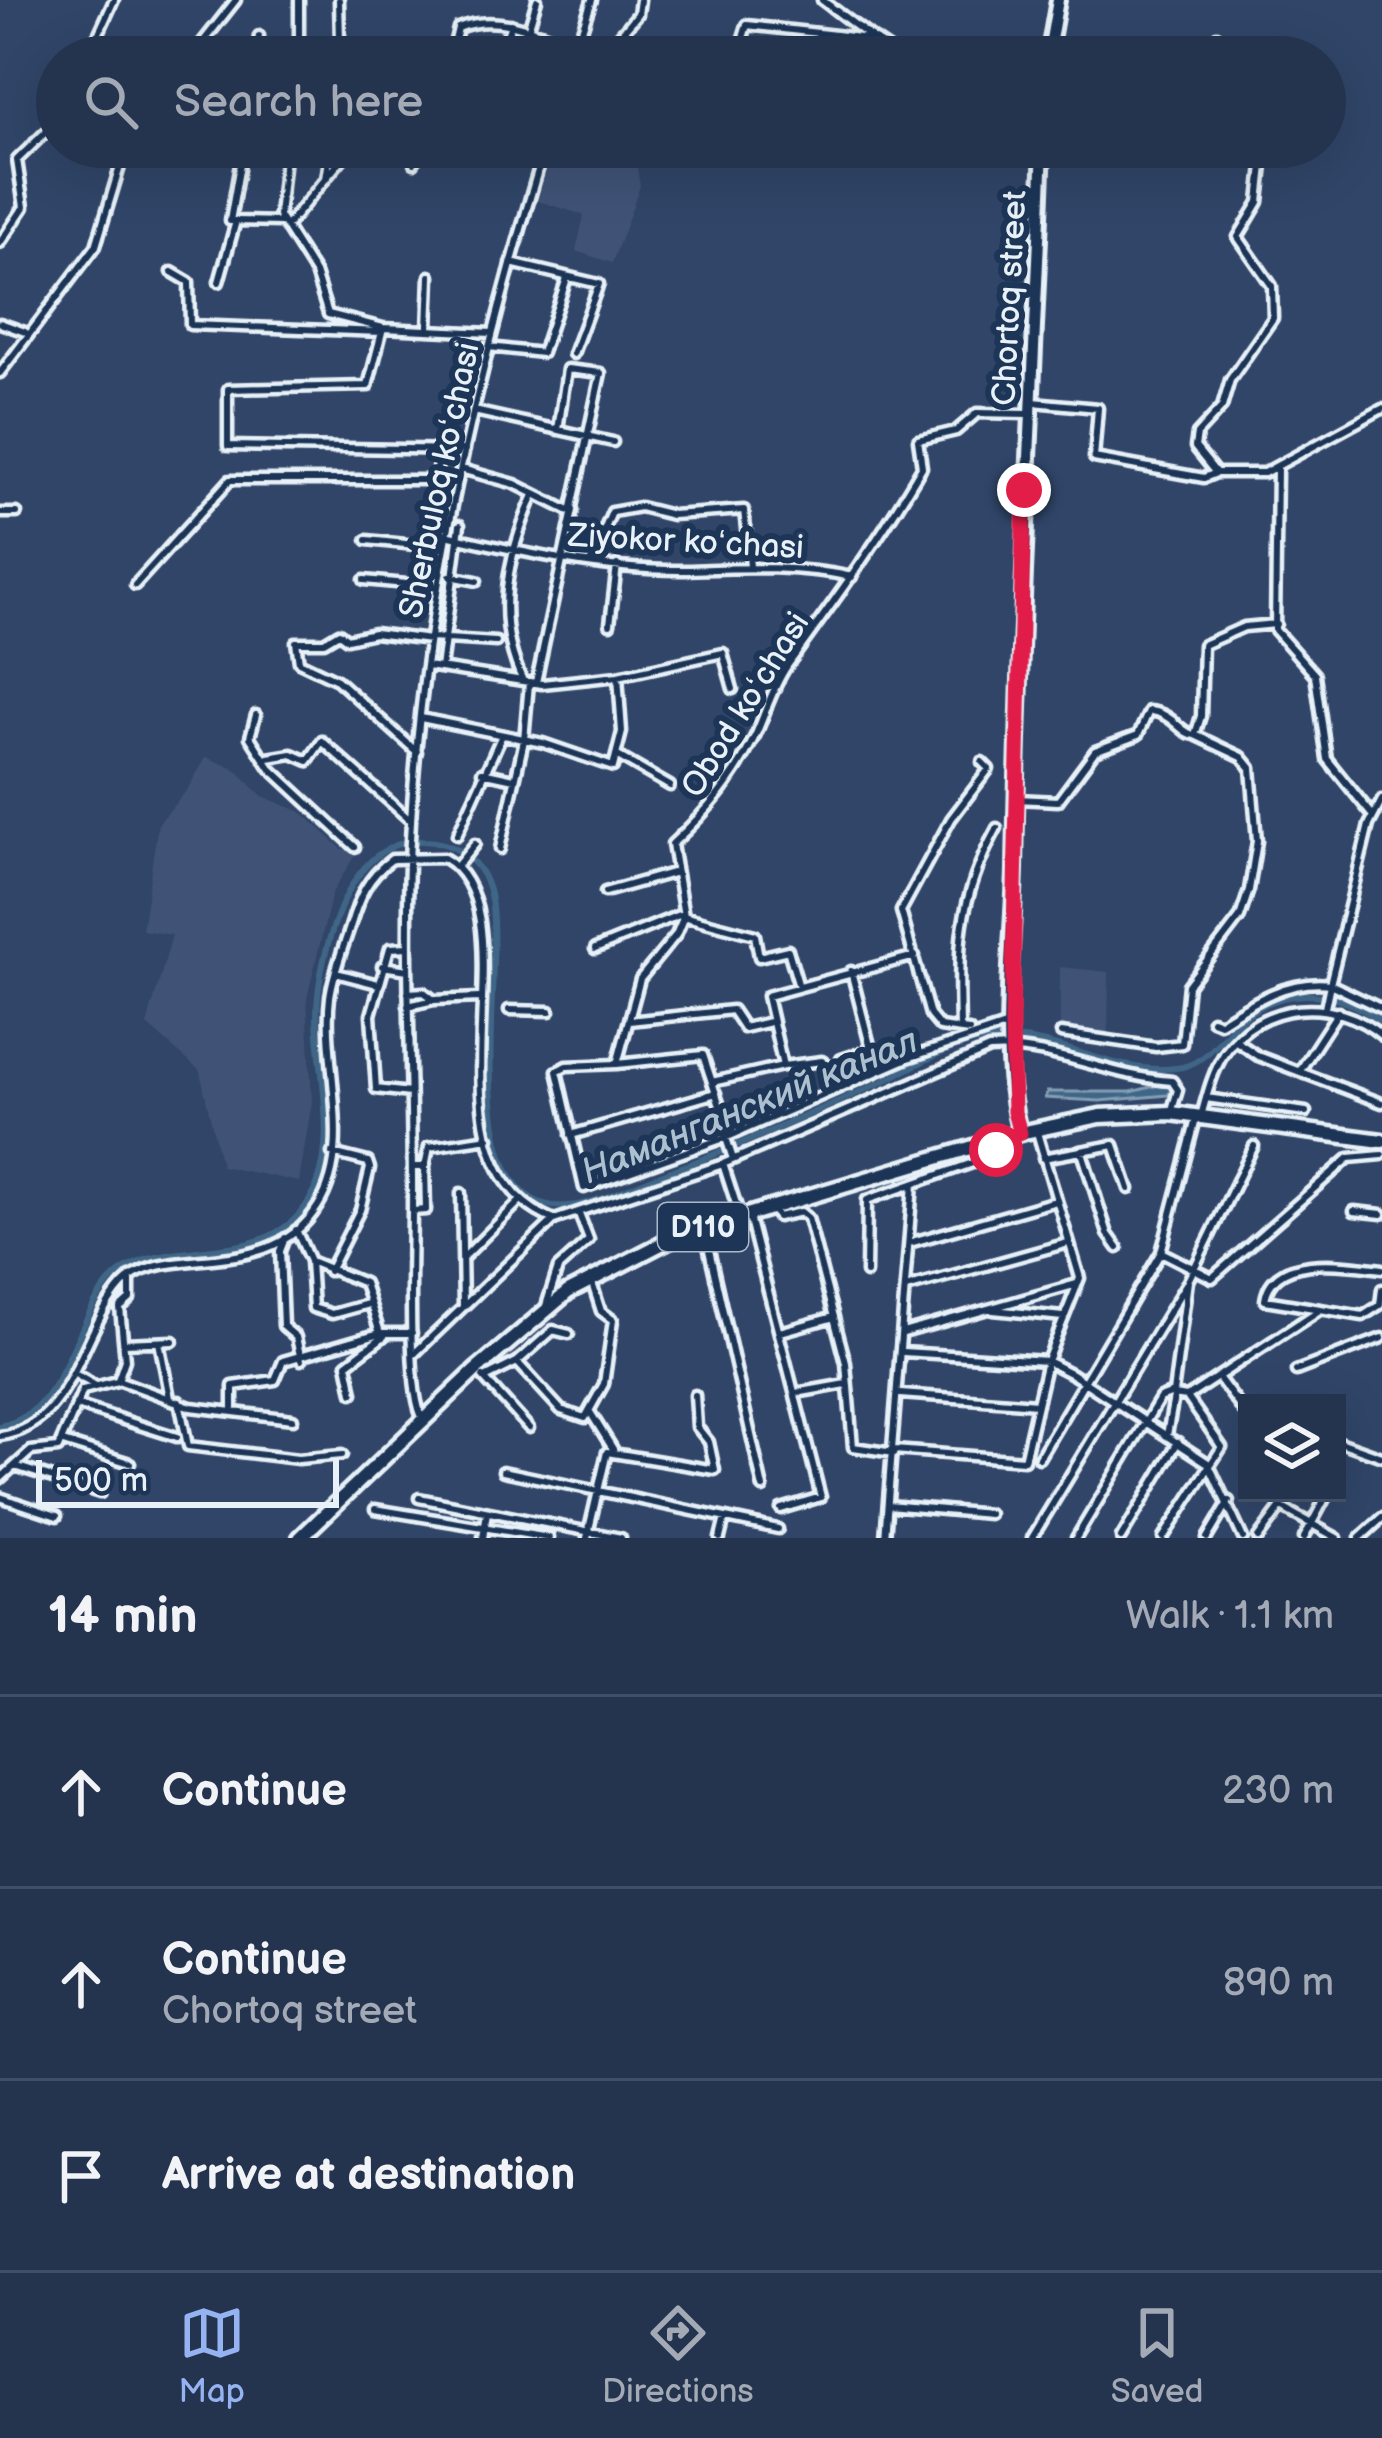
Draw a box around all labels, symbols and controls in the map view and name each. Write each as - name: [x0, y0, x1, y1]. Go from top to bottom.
- search box: [36, 36, 1346, 168]
- icon: search: [78, 69, 144, 135]
- text: Search here: [174, 75, 423, 130]
- street label: Chortoq street: [984, 189, 1036, 407]
- street label: Sherbuloq koʻchasi: [391, 339, 489, 622]
- route end: [997, 463, 1051, 517]
- street label: Ziyokor koʻchasi: [566, 516, 805, 568]
- street label: Obod koʻchasi: [673, 605, 818, 805]
- water label: Наманганский канал: [575, 1020, 925, 1195]
- route start: [969, 1123, 1023, 1177]
- road number: D110: [658, 1203, 748, 1251]
- map controls: [1238, 1394, 1346, 1502]
- button: layers: [1238, 1394, 1346, 1502]
- scale bar: [36, 1454, 339, 1507]
- text: 500 m: [54, 1461, 148, 1501]
- text: 14 min: [48, 1586, 198, 1647]
- text: Walk · 1.1 km: [1126, 1593, 1334, 1640]
- icon: ahead: [48, 1759, 114, 1825]
- text: Continue: [162, 1764, 347, 1819]
- text: 230 m: [1222, 1768, 1334, 1815]
- text: Continue: [162, 1933, 347, 1988]
- icon: ahead: [48, 1951, 114, 2017]
- text: 890 m: [1223, 1960, 1334, 2007]
- text: Chortoq street: [162, 1988, 417, 2035]
- icon: arrive: [48, 2143, 114, 2209]
- text: Arrive at destination: [162, 2148, 575, 2203]
- tab: Map: [179, 2300, 245, 2412]
- tab: Directions: [602, 2300, 754, 2412]
- tab: Saved: [1111, 2300, 1203, 2412]

